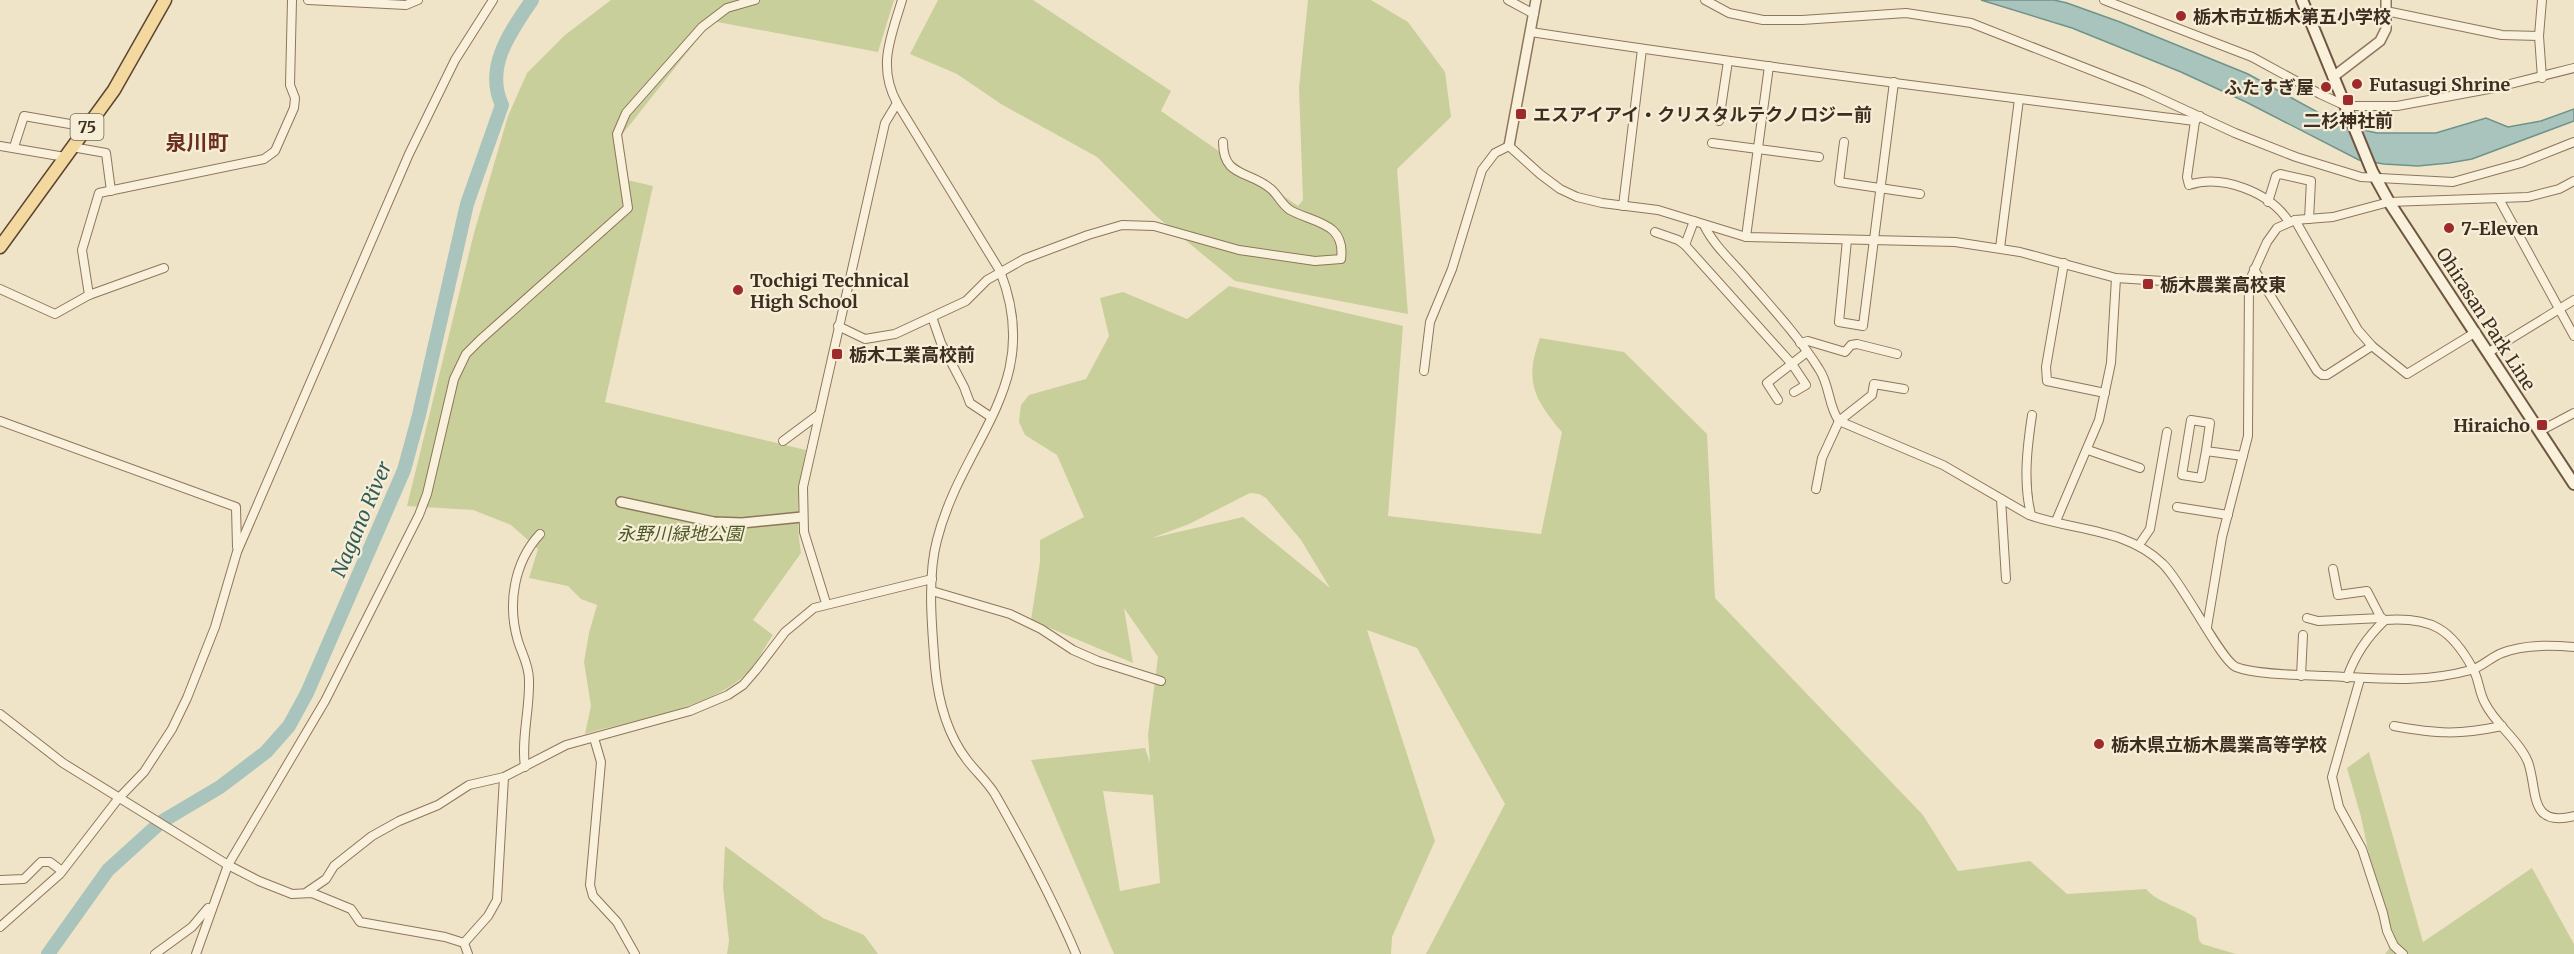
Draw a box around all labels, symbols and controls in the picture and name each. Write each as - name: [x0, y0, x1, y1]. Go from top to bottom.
- place label: 栃木市立栃木第五小学校: [2193, 5, 2391, 28]
- marker: 栃木市立栃木第五小学校: [2174, 9, 2188, 23]
- place label: Futasugi Shrine: [2369, 73, 2511, 96]
- place label: ふたすぎ屋: [2224, 76, 2314, 99]
- marker: Futasugi Shrine: [2350, 77, 2364, 91]
- marker: ふたすぎ屋: [2319, 80, 2333, 94]
- marker: 二杉神社前: [2341, 93, 2355, 107]
- place label: エスアイアイ・クリスタルテクノロジー前: [1533, 103, 1872, 126]
- marker: エスアイアイ・クリスタルテクノロジー前: [1514, 107, 1528, 121]
- place label: 二杉神社前: [2303, 109, 2393, 132]
- road number: 75: [70, 114, 104, 140]
- district label: 泉川町: [166, 129, 229, 156]
- place label: 7-Eleven: [2461, 217, 2539, 240]
- marker: 7-Eleven: [2442, 221, 2456, 235]
- street label: Ohirasan Park Line: [2431, 243, 2541, 395]
- place label: Tochigi Technical High School: [750, 269, 909, 313]
- place label: 栃木農業高校東: [2160, 273, 2286, 296]
- marker: 栃木農業高校東: [2141, 277, 2155, 291]
- marker: Tochigi Technical High School: [731, 283, 745, 297]
- place label: 栃木工業高校前: [849, 343, 975, 366]
- marker: 栃木工業高校前: [830, 347, 844, 361]
- place label: Hiraicho: [2453, 414, 2530, 437]
- marker: Hiraicho: [2535, 418, 2549, 432]
- water label: Nagano River: [325, 457, 397, 581]
- park label: 永野川緑地公園: [617, 522, 746, 545]
- place label: 栃木県立栃木農業高等学校: [2111, 733, 2327, 756]
- marker: 栃木県立栃木農業高等学校: [2092, 737, 2106, 751]

